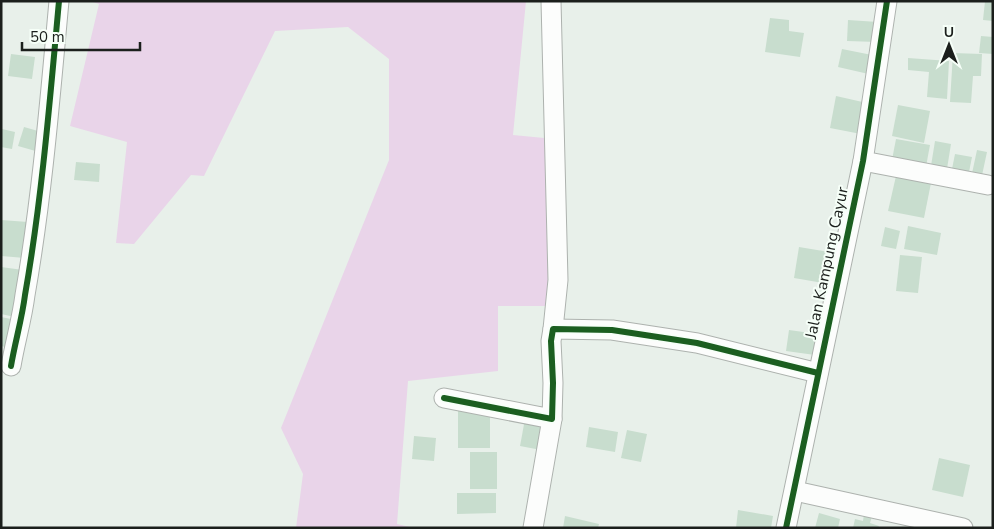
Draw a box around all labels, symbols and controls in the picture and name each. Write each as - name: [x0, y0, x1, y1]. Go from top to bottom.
- scale bar: [22, 20, 140, 52]
- north arrow: [924, 20, 974, 70]
- text: U: [944, 23, 954, 42]
- text: 50 m: [30, 27, 65, 47]
- street label: Jalan Kampung Cayur: [800, 185, 854, 342]

